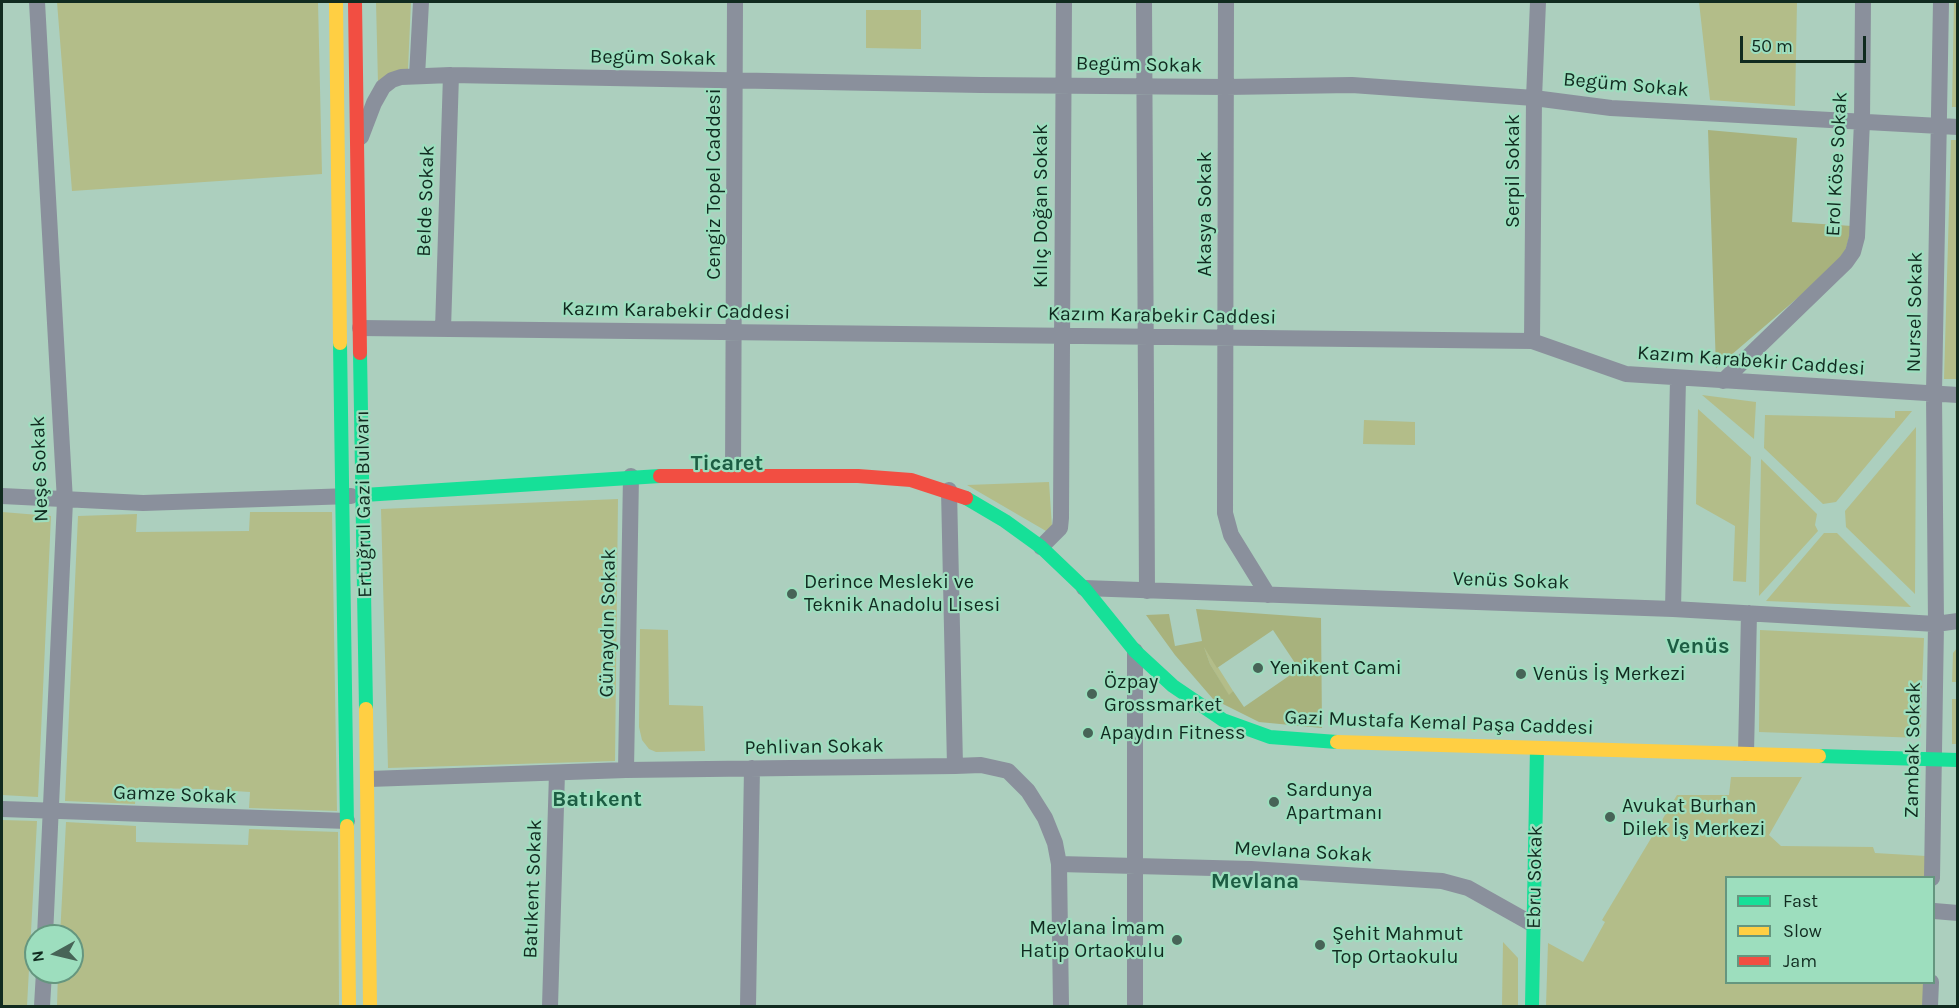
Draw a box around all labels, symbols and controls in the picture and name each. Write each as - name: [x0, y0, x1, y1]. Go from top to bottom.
- scale bar: [1743, 24, 1869, 62]
- text: 50 m: [1751, 35, 1793, 57]
- street label: Begüm Sokak: [590, 45, 716, 71]
- street label: Begüm Sokak: [1076, 52, 1202, 78]
- street label: Begüm Sokak: [1562, 68, 1690, 102]
- street label: Cengiz Topel Caddesi: [702, 88, 726, 280]
- street label: Erol Köse Sokak: [1821, 91, 1853, 237]
- street label: Serpil Sokak: [1501, 114, 1525, 228]
- street label: Kılıç Doğan Sokak: [1029, 124, 1053, 288]
- street label: Belde Sokak: [412, 145, 440, 257]
- street label: Akasya Sokak: [1193, 151, 1217, 277]
- street label: Nursel Sokak: [1902, 251, 1928, 373]
- street label: Kazım Karabekir Caddesi: [562, 297, 790, 325]
- street label: Kazım Karabekir Caddesi: [1048, 302, 1276, 330]
- street label: Kazım Karabekir Caddesi: [1636, 341, 1866, 381]
- street label: Ertuğrul Gazi Bulvarı: [350, 410, 378, 598]
- street label: Neşe Sokak: [26, 416, 54, 522]
- district label: Ticaret: [691, 451, 763, 477]
- street label: Günaydın Sokak: [595, 549, 621, 697]
- street label: Venüs Sokak: [1452, 567, 1570, 595]
- place label: Derince Mesleki ve Teknik Anadolu Lisesi: [804, 570, 1000, 617]
- marker: Derince Mesleki ve Teknik Anadolu Lisesi: [785, 587, 799, 601]
- district label: Venüs: [1666, 634, 1730, 660]
- place label: Yenikent Cami: [1270, 656, 1402, 680]
- marker: Yenikent Cami: [1251, 661, 1265, 675]
- place label: Venüs İş Merkezi: [1533, 662, 1686, 686]
- marker: Venüs İş Merkezi: [1514, 667, 1528, 681]
- place label: Özpay Grossmarket: [1104, 670, 1222, 717]
- street label: Zambak Sokak: [1900, 681, 1926, 819]
- marker: Özpay Grossmarket: [1085, 687, 1099, 701]
- street label: Gazi Mustafa Kemal Paşa Caddesi: [1284, 706, 1594, 740]
- place label: Apaydın Fitness: [1100, 721, 1245, 745]
- marker: Apaydın Fitness: [1081, 726, 1095, 740]
- street label: Pehlivan Sokak: [744, 734, 884, 760]
- place label: Sardunya Apartmanı: [1286, 778, 1383, 825]
- street label: Gamze Sokak: [113, 781, 237, 809]
- district label: Batıkent: [552, 787, 642, 813]
- place label: Avukat Burhan Dilek İş Merkezi: [1622, 794, 1765, 841]
- marker: Sardunya Apartmanı: [1267, 795, 1281, 809]
- marker: Avukat Burhan Dilek İş Merkezi: [1603, 810, 1617, 824]
- street label: Batıkent Sokak: [519, 819, 547, 959]
- street label: Ebru Sokak: [1522, 825, 1548, 929]
- street label: Mevlana Sokak: [1233, 836, 1373, 868]
- district label: Mevlana: [1211, 869, 1299, 895]
- legend: [1725, 876, 1935, 984]
- text: Fast: [1783, 890, 1818, 912]
- place label: Mevlana İmam Hatip Ortaokulu: [1020, 916, 1165, 963]
- text: Slow: [1783, 920, 1822, 942]
- place label: Şehit Mahmut Top Ortaokulu: [1332, 922, 1463, 969]
- north arrow: [24, 924, 84, 984]
- marker: Mevlana İmam Hatip Ortaokulu: [1170, 933, 1184, 947]
- marker: Şehit Mahmut Top Ortaokulu: [1313, 938, 1327, 952]
- text: N: [27, 949, 48, 963]
- text: Jam: [1783, 950, 1817, 972]

